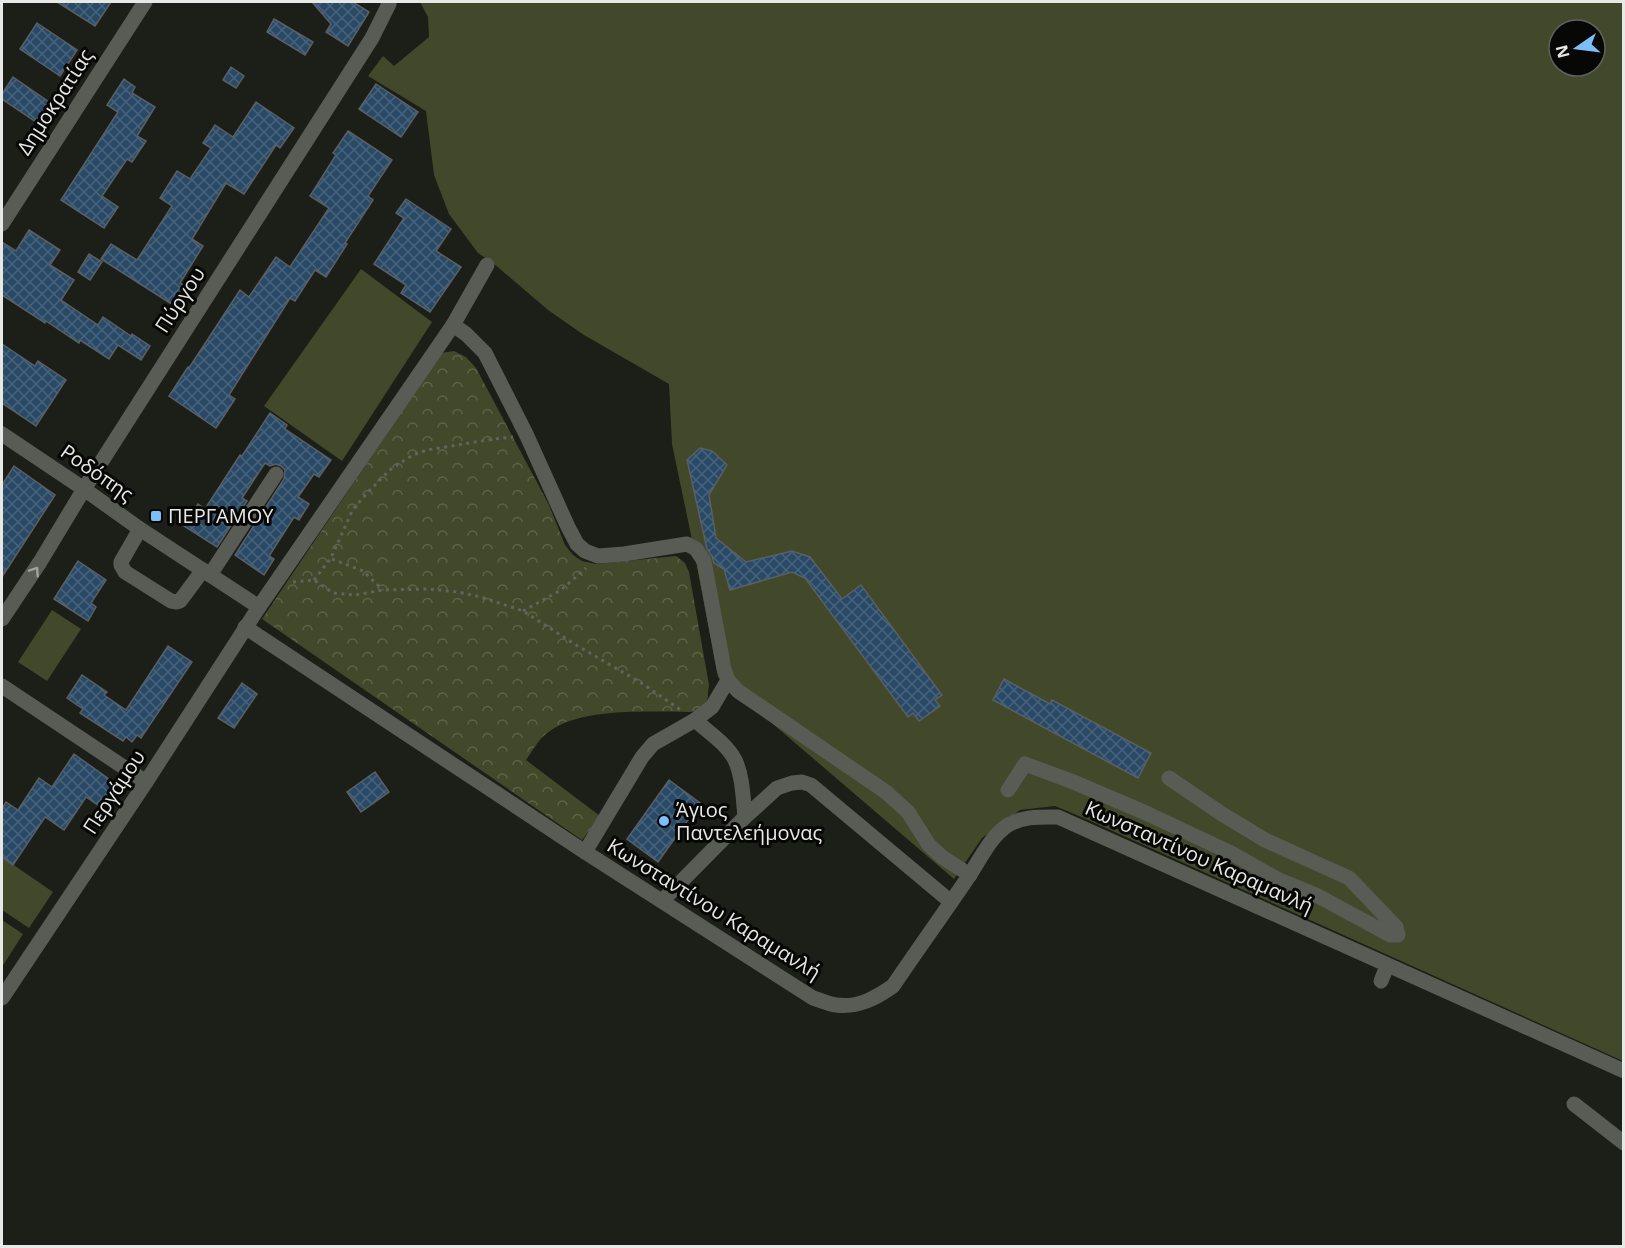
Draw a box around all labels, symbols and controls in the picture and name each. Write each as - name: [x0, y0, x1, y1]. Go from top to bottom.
- north arrow: [1547, 18, 1607, 78]
- street label: Δημοκρατίας: [10, 43, 99, 160]
- text: N: [1550, 43, 1575, 61]
- street label: Πύργου: [148, 262, 211, 338]
- street label: Ροδόπης: [56, 438, 139, 508]
- place label: ΠΕΡΓΑΜΟΥ: [168, 502, 274, 529]
- marker: ΠΕΡΓΑΜΟΥ: [149, 509, 163, 523]
- one-way arrow: [28, 566, 39, 577]
- street label: Περγάμου: [76, 744, 151, 839]
- street label: Κωνσταντίνου Καραμανλή: [1081, 794, 1317, 919]
- place label: Άγιος Παντελεήμονας: [676, 796, 823, 846]
- marker: Άγιος Παντελεήμονας: [657, 814, 671, 828]
- street label: Κωνσταντίνου Καραμανλή: [602, 832, 826, 985]

